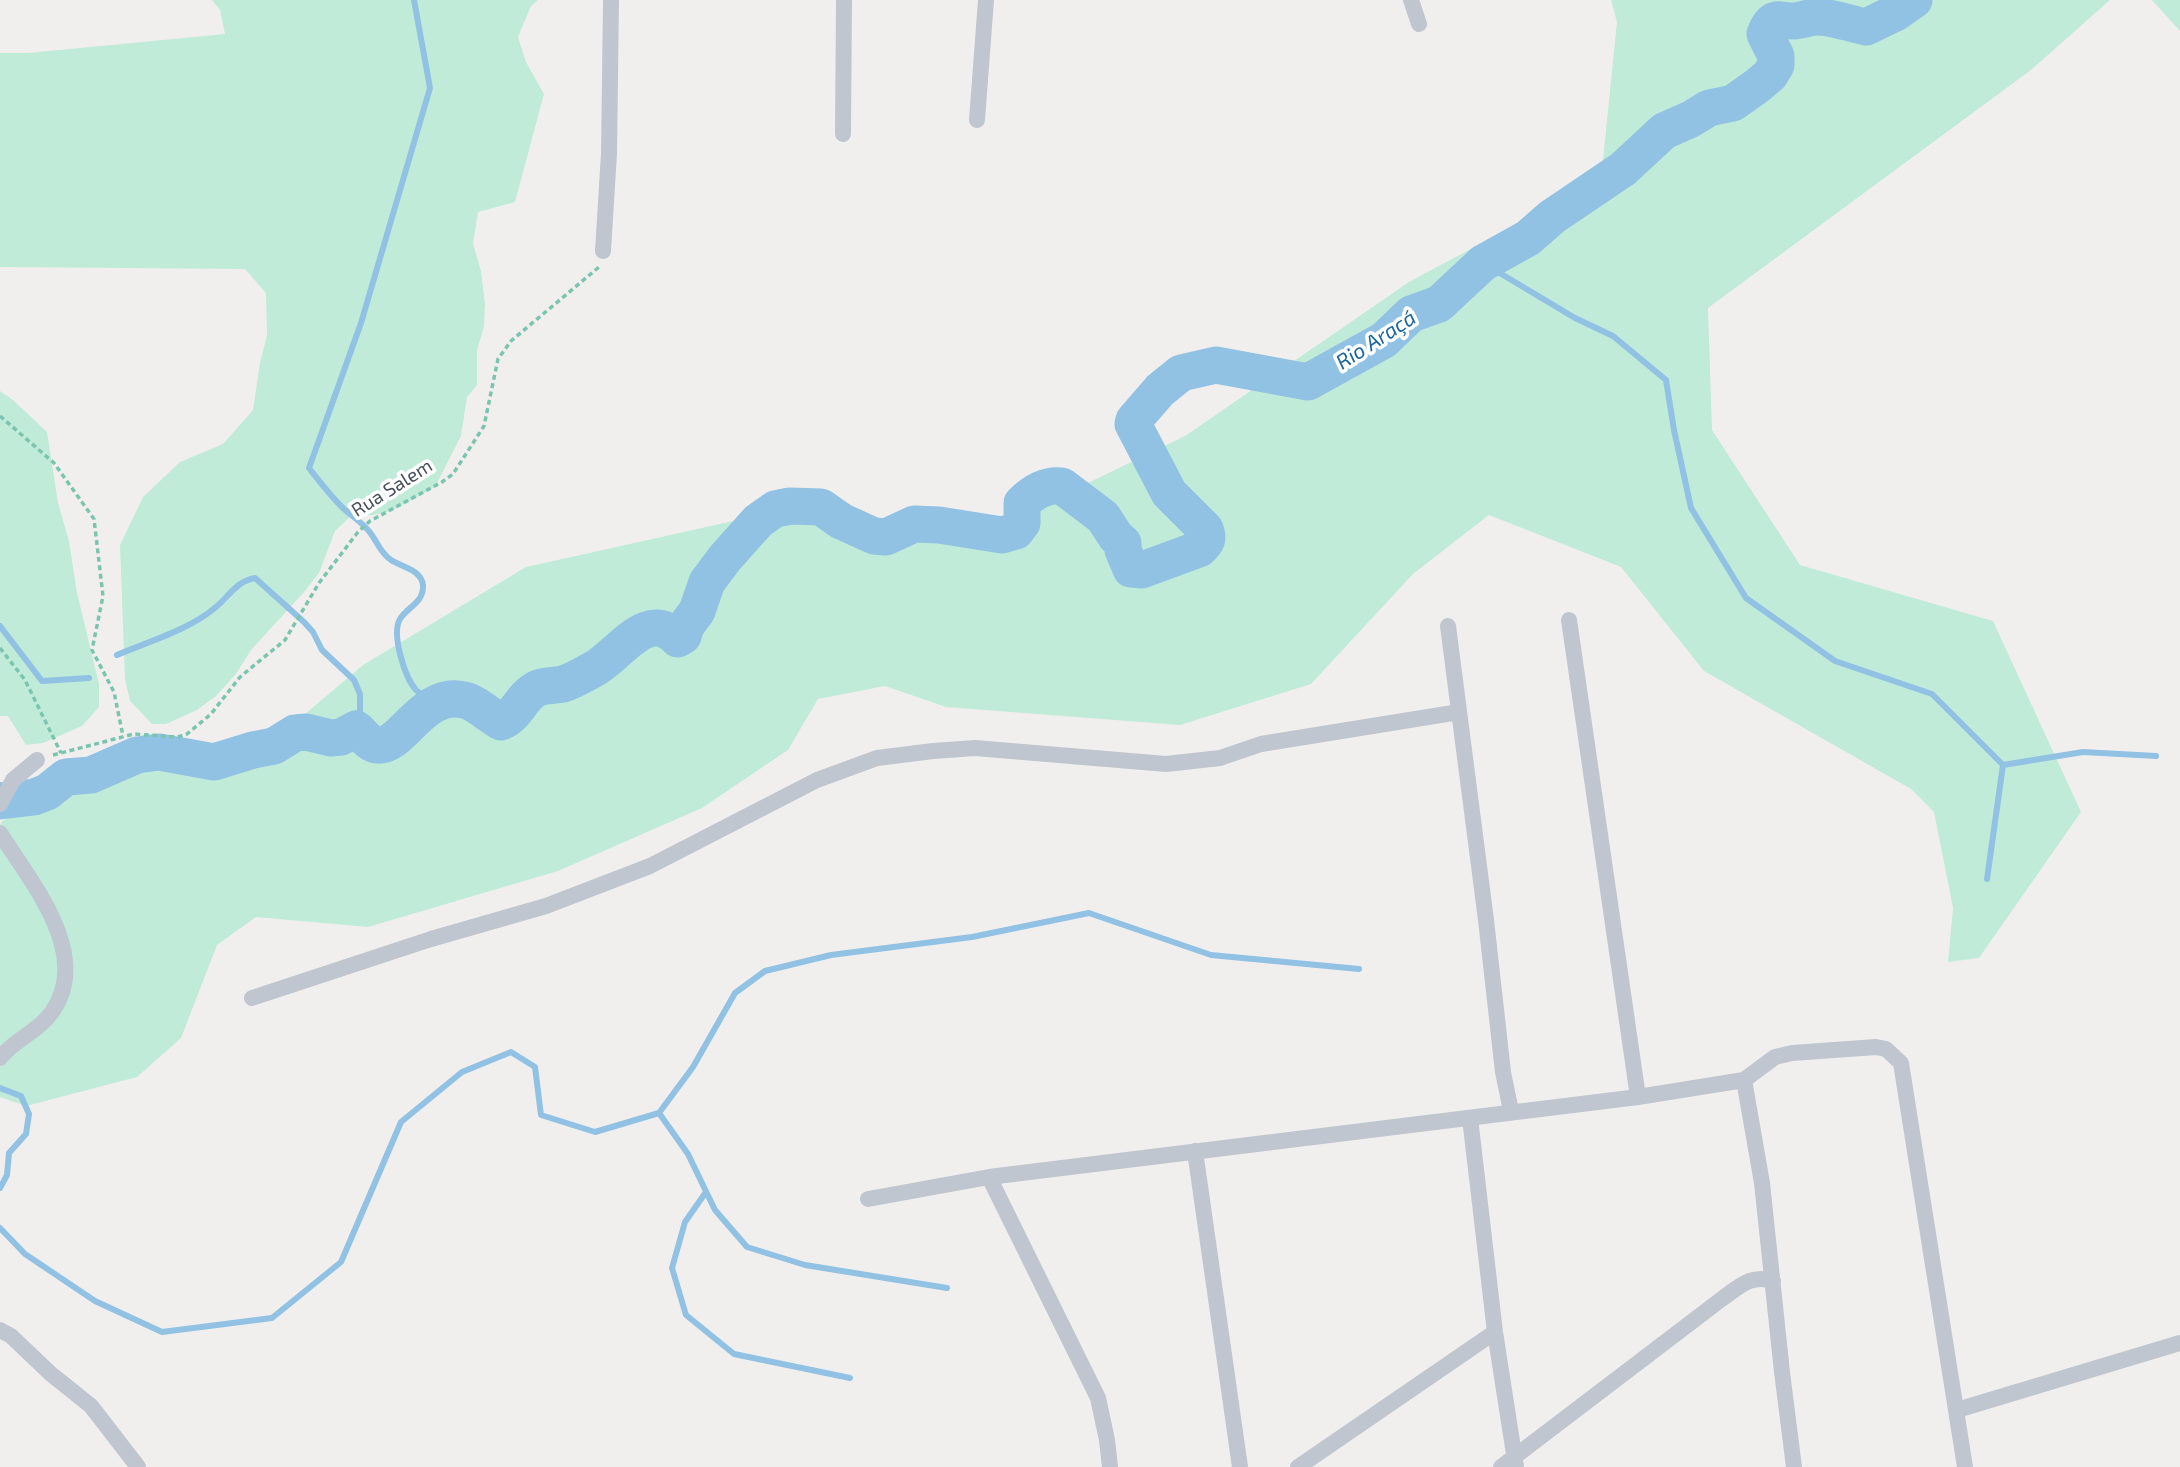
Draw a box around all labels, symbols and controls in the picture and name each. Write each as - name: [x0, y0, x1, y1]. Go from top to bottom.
- water label: Rio Araçá: [1331, 305, 1421, 375]
- street label: Rua Salem: [347, 454, 437, 522]

